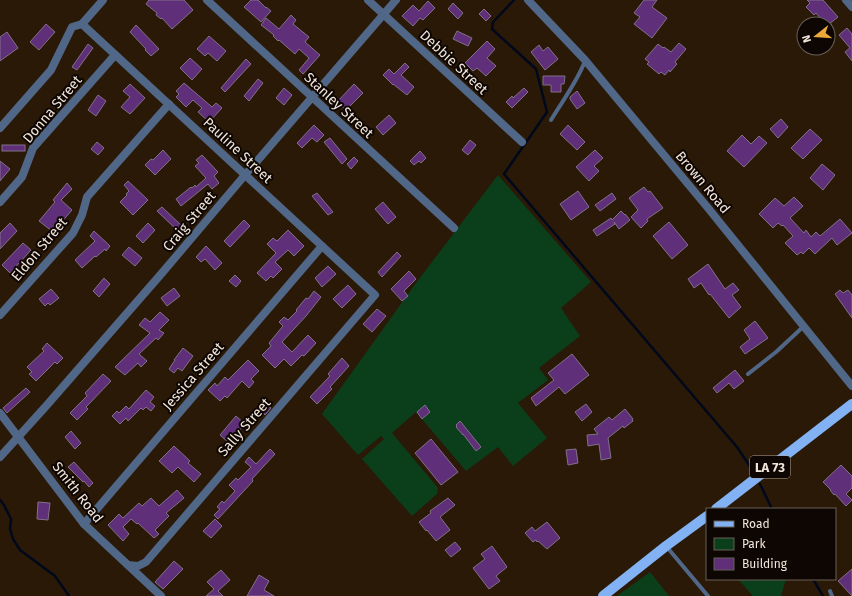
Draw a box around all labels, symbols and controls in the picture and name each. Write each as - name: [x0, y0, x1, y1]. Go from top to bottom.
- north arrow: [796, 16, 836, 56]
- street label: Debbie Street: [416, 27, 492, 99]
- text: N: [800, 33, 814, 44]
- street label: Stanley Street: [300, 69, 378, 142]
- street label: Donna Street: [19, 71, 86, 147]
- street label: Pauline Street: [199, 114, 277, 187]
- street label: Brown Road: [672, 148, 734, 217]
- street label: Craig Street: [159, 187, 220, 255]
- street label: Eldon Street: [8, 213, 72, 285]
- street label: Jessica Street: [159, 338, 228, 414]
- street label: Sally Street: [214, 394, 275, 460]
- road number: LA 73: [750, 456, 790, 478]
- street label: Smith Road: [48, 458, 107, 526]
- legend: [706, 508, 836, 580]
- text: Road: [742, 517, 770, 531]
- text: Park: [742, 537, 766, 551]
- text: Building: [742, 557, 788, 571]

